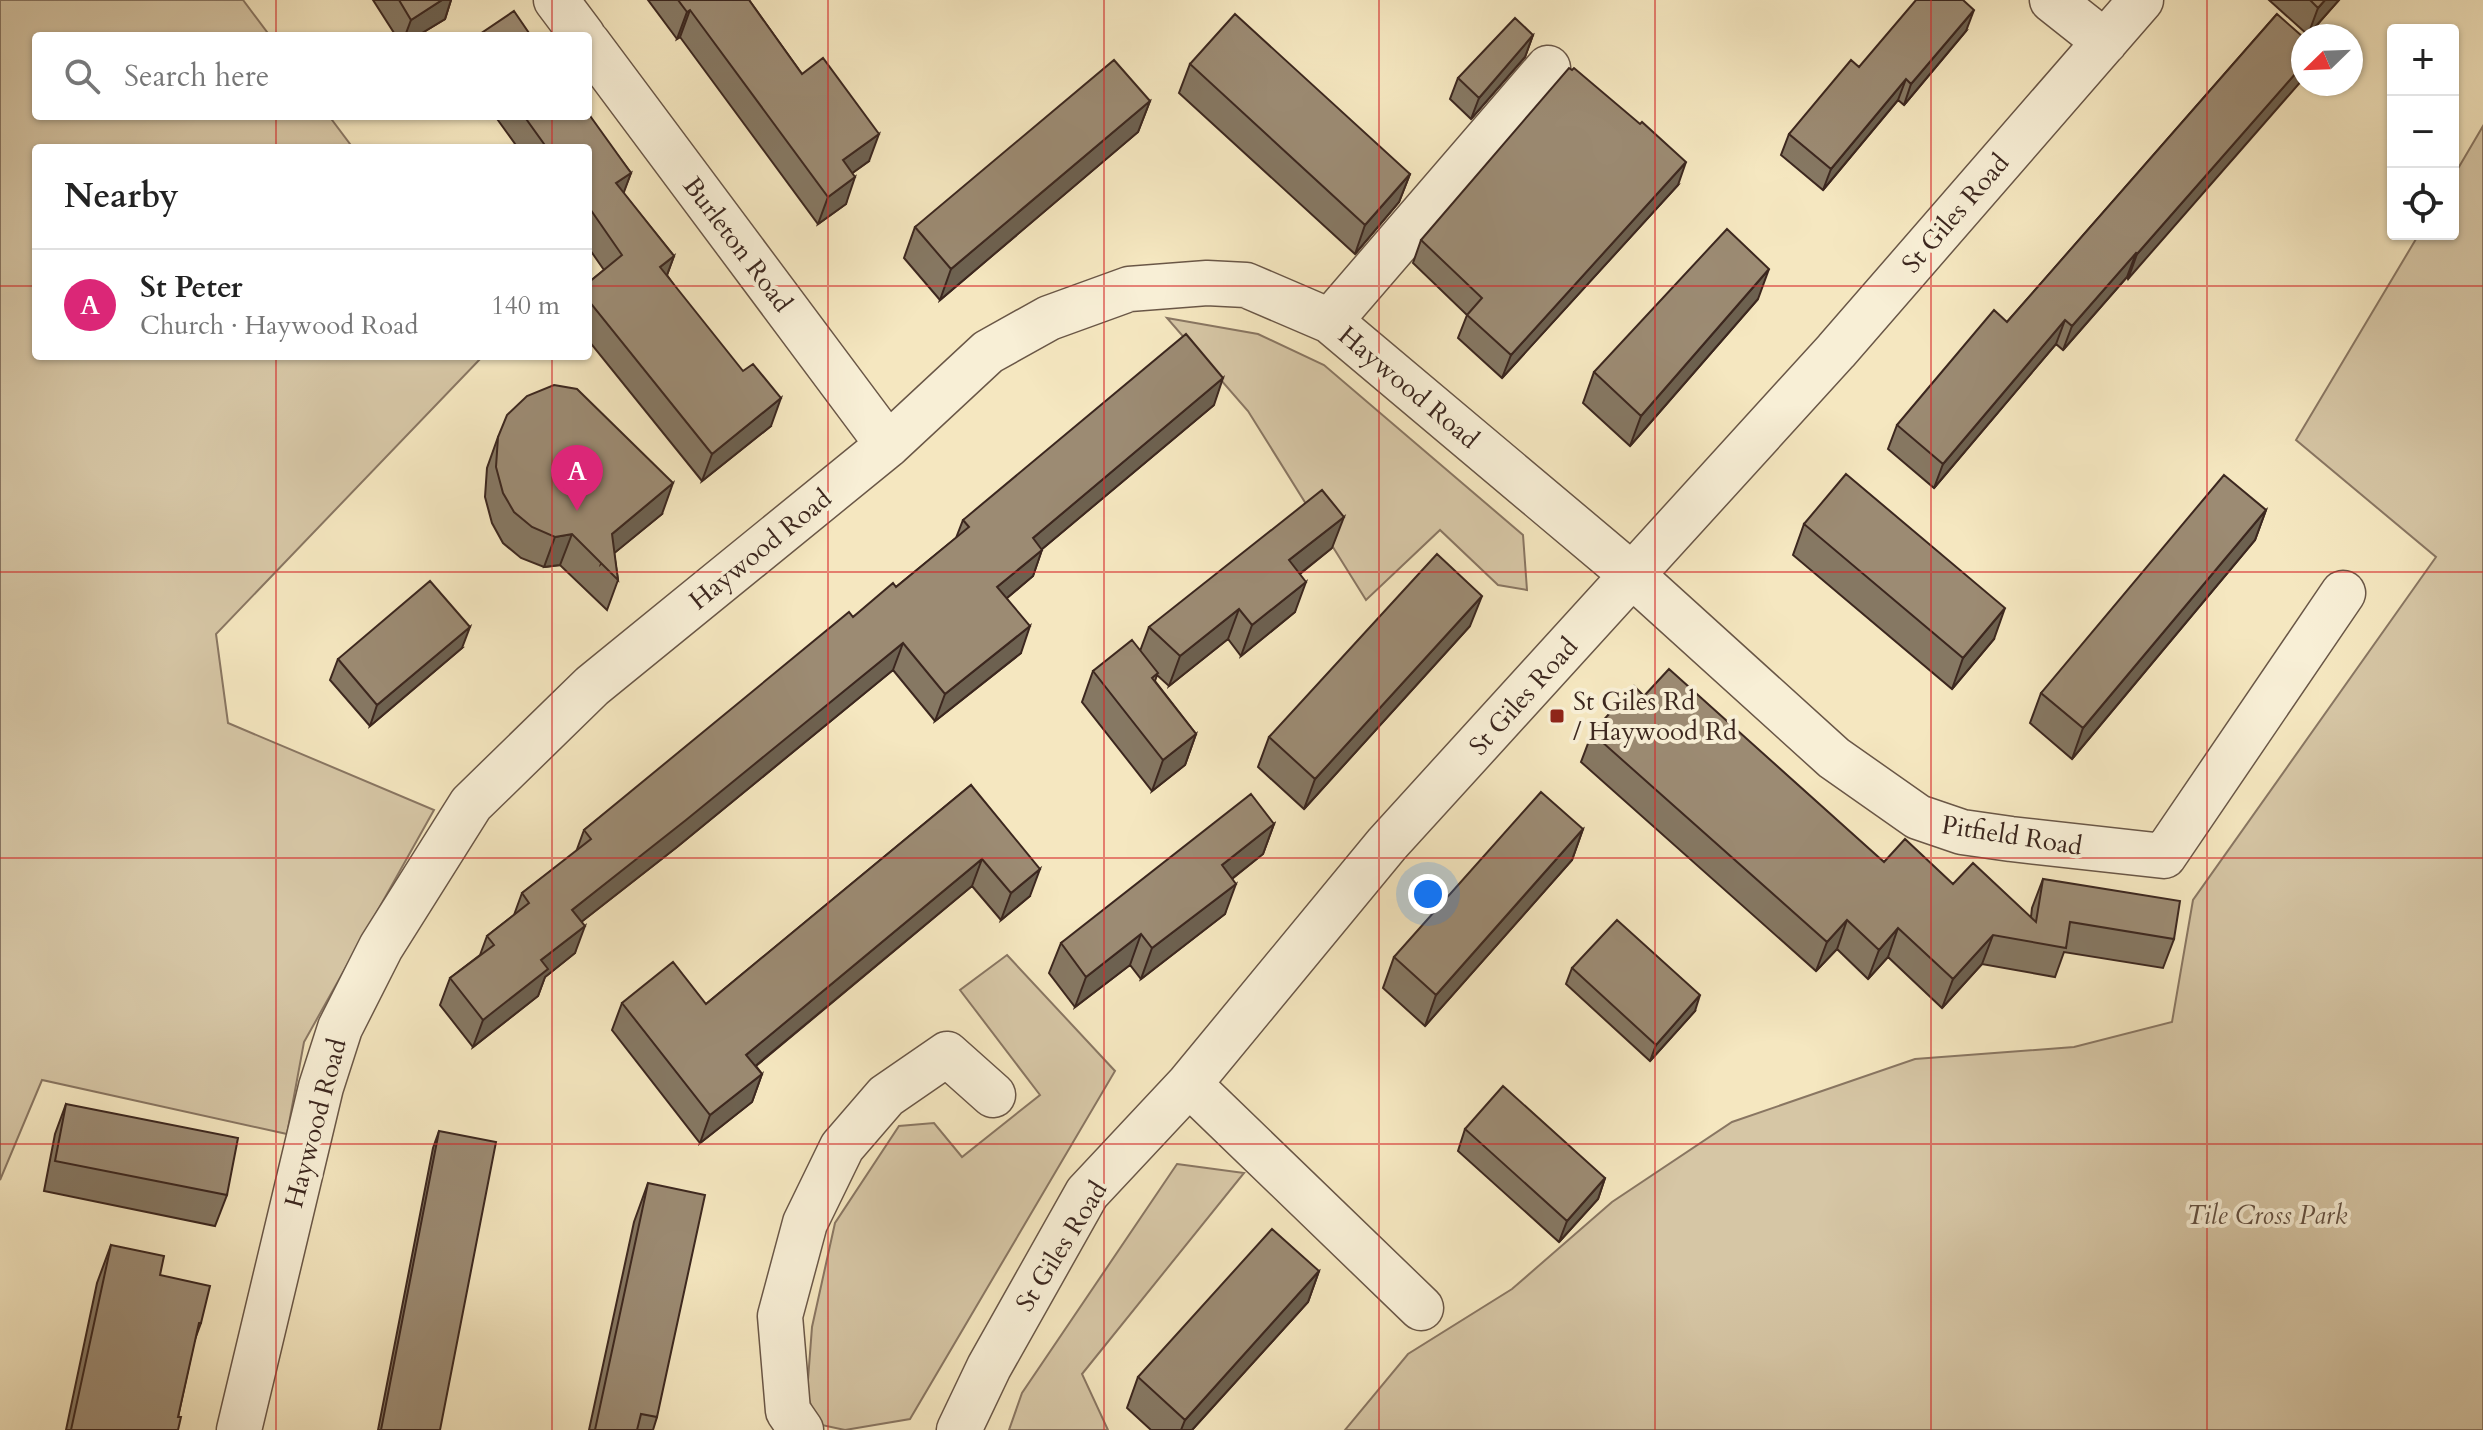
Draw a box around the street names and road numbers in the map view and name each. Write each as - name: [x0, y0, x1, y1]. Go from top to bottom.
- street label: St Giles Road: [1894, 146, 2017, 280]
- street label: Burleton Road: [675, 169, 800, 319]
- street label: Haywood Road: [1331, 318, 1487, 457]
- street label: Haywood Road: [682, 481, 839, 618]
- street label: St Giles Road: [1461, 630, 1586, 763]
- street label: Pitfield Road: [1939, 807, 2085, 864]
- street label: Haywood Road: [276, 1035, 355, 1212]
- street label: St Giles Road: [1008, 1174, 1115, 1318]

